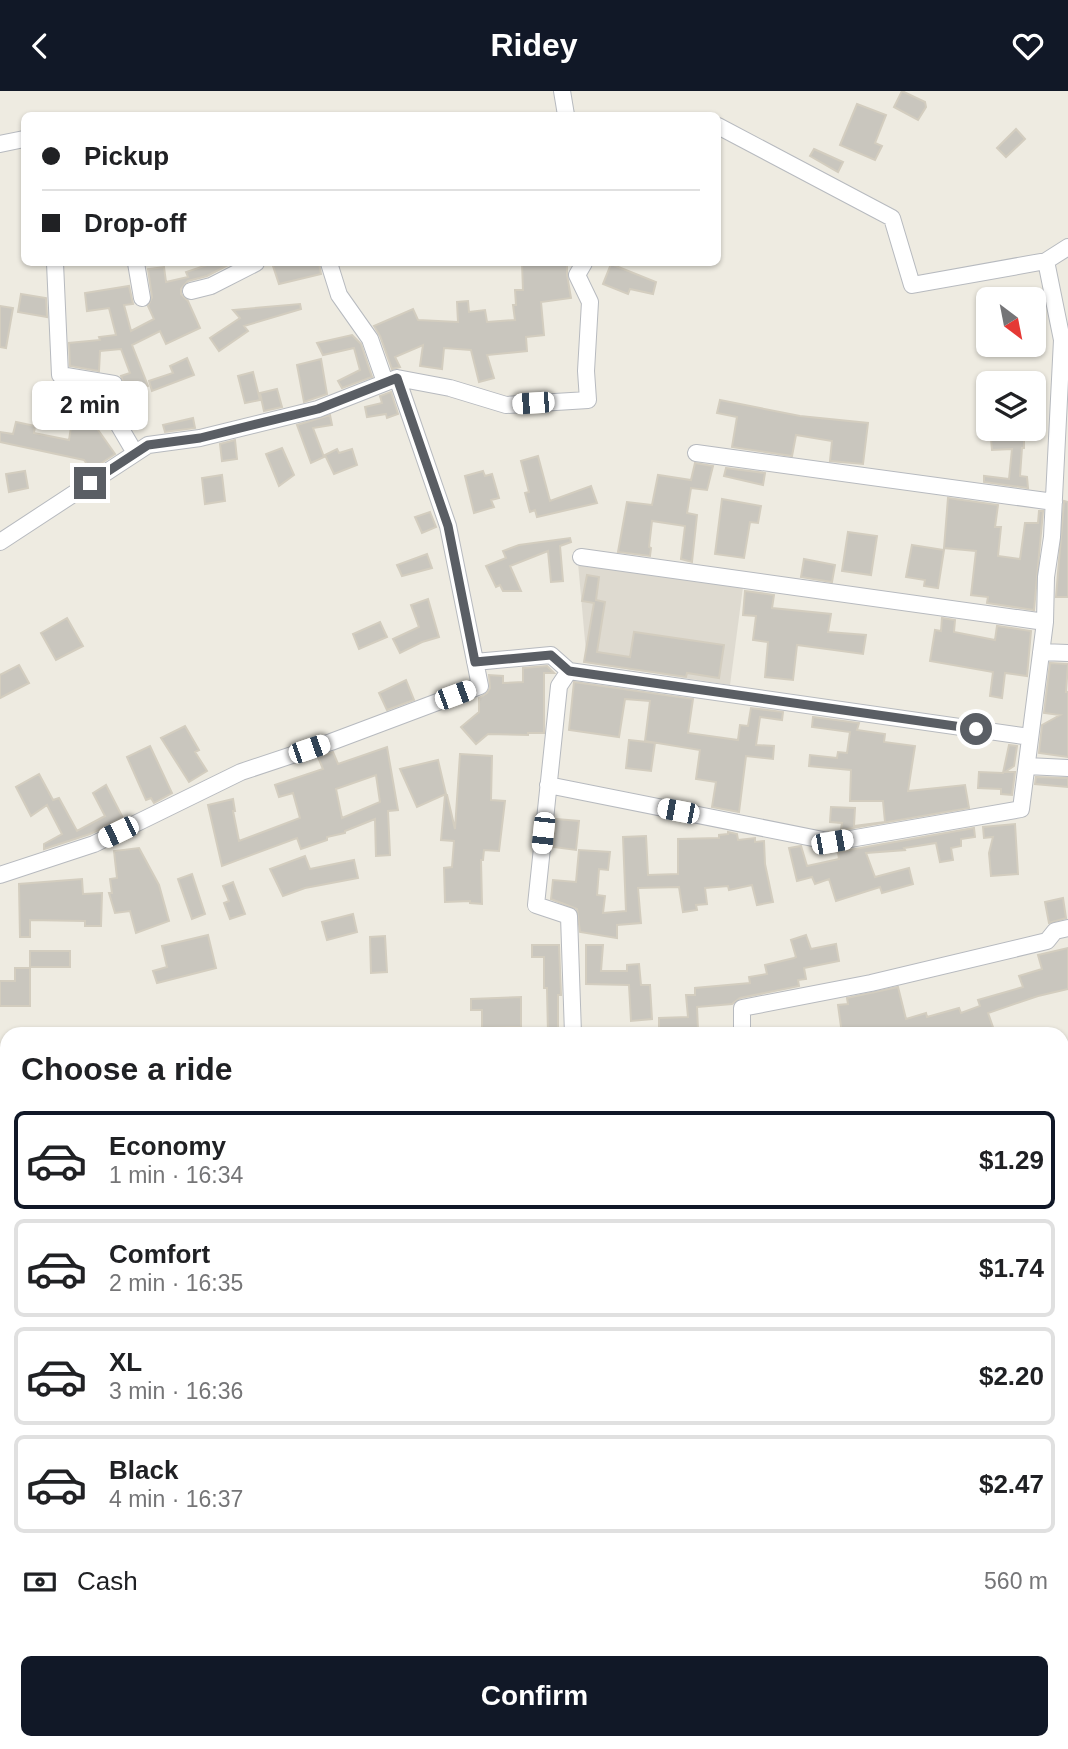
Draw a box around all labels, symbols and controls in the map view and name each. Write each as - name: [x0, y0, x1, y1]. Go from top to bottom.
- icon: back: [21, 27, 59, 65]
- text: Ridey: [490, 27, 578, 63]
- icon: heart: [1009, 27, 1047, 65]
- text: Pickup: [84, 141, 169, 171]
- text: Drop-off: [84, 208, 187, 238]
- north arrow: [976, 287, 1046, 357]
- map controls: [976, 287, 1046, 441]
- button: layers: [976, 371, 1046, 441]
- callout: 2 min: [32, 381, 148, 431]
- car: [512, 391, 555, 415]
- text: 2 min: [60, 392, 120, 418]
- route end: [74, 467, 106, 499]
- car: [432, 678, 479, 712]
- route start: [960, 713, 992, 745]
- car: [286, 732, 333, 766]
- car: [656, 797, 701, 825]
- car: [531, 811, 556, 855]
- car: [95, 813, 142, 851]
- car: [810, 828, 855, 856]
- text: Choose a ride: [21, 1051, 233, 1087]
- icon: car: [25, 1129, 88, 1192]
- text: Economy: [109, 1131, 226, 1161]
- text: $1.29: [979, 1145, 1044, 1175]
- text: 1 min · 16:34: [109, 1162, 243, 1188]
- icon: car: [25, 1237, 88, 1300]
- text: Comfort: [109, 1239, 210, 1269]
- text: $1.74: [979, 1253, 1044, 1283]
- text: 2 min · 16:35: [109, 1270, 243, 1296]
- icon: car: [25, 1345, 88, 1408]
- text: XL: [109, 1347, 142, 1377]
- text: $2.20: [979, 1361, 1044, 1391]
- text: 3 min · 16:36: [109, 1378, 243, 1404]
- icon: car: [25, 1453, 88, 1516]
- text: Black: [109, 1455, 178, 1485]
- text: $2.47: [979, 1469, 1044, 1499]
- text: 4 min · 16:37: [109, 1486, 243, 1512]
- icon: cash: [21, 1563, 59, 1601]
- text: Cash: [77, 1566, 138, 1596]
- text: 560 m: [984, 1568, 1048, 1594]
- button: Confirm: [21, 1656, 1048, 1736]

